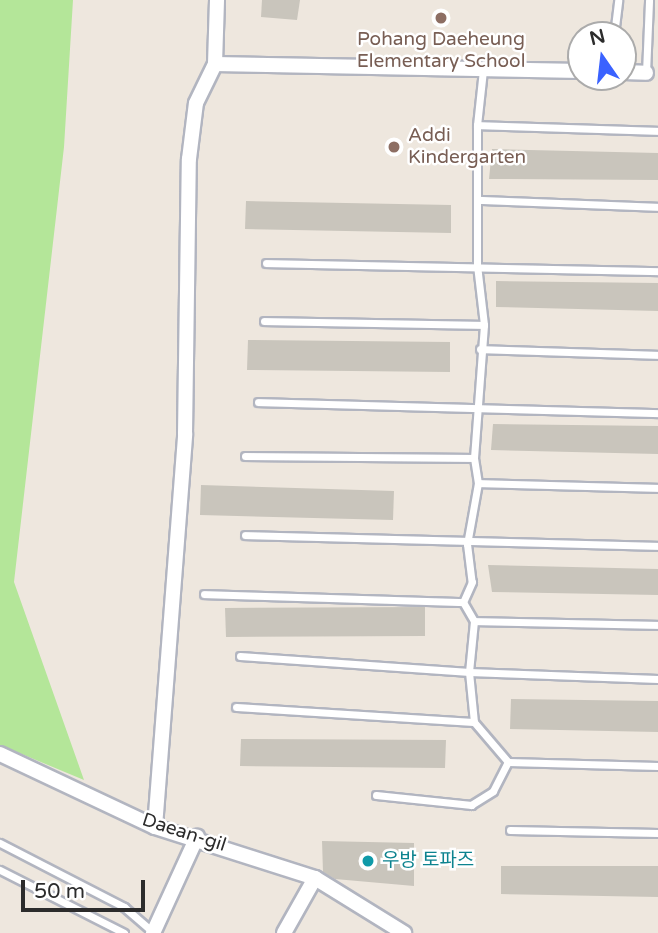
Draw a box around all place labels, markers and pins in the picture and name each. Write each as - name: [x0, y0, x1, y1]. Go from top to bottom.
- marker: Pohang Daeheung Elementary School: [433, 10, 449, 26]
- place label: Pohang Daeheung Elementary School: [357, 29, 525, 73]
- place label: Addi Kindergarten: [408, 125, 526, 169]
- marker: Addi Kindergarten: [386, 139, 402, 155]
- place label: 우방 토파즈: [382, 850, 474, 872]
- marker: 우방 토파즈: [360, 853, 376, 869]

